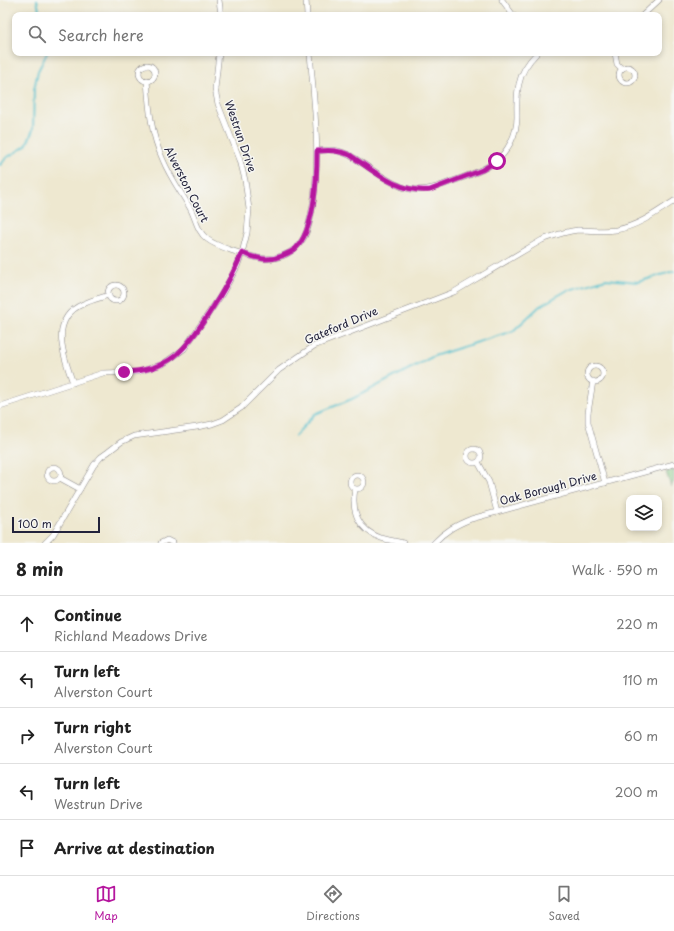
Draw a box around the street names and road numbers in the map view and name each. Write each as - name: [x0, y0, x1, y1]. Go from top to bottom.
- street label: Westrun Drive: [221, 98, 261, 174]
- street label: Alverston Court: [160, 143, 214, 225]
- street label: Gateford Drive: [302, 302, 380, 348]
- street label: Oak Borough Drive: [498, 467, 599, 509]

